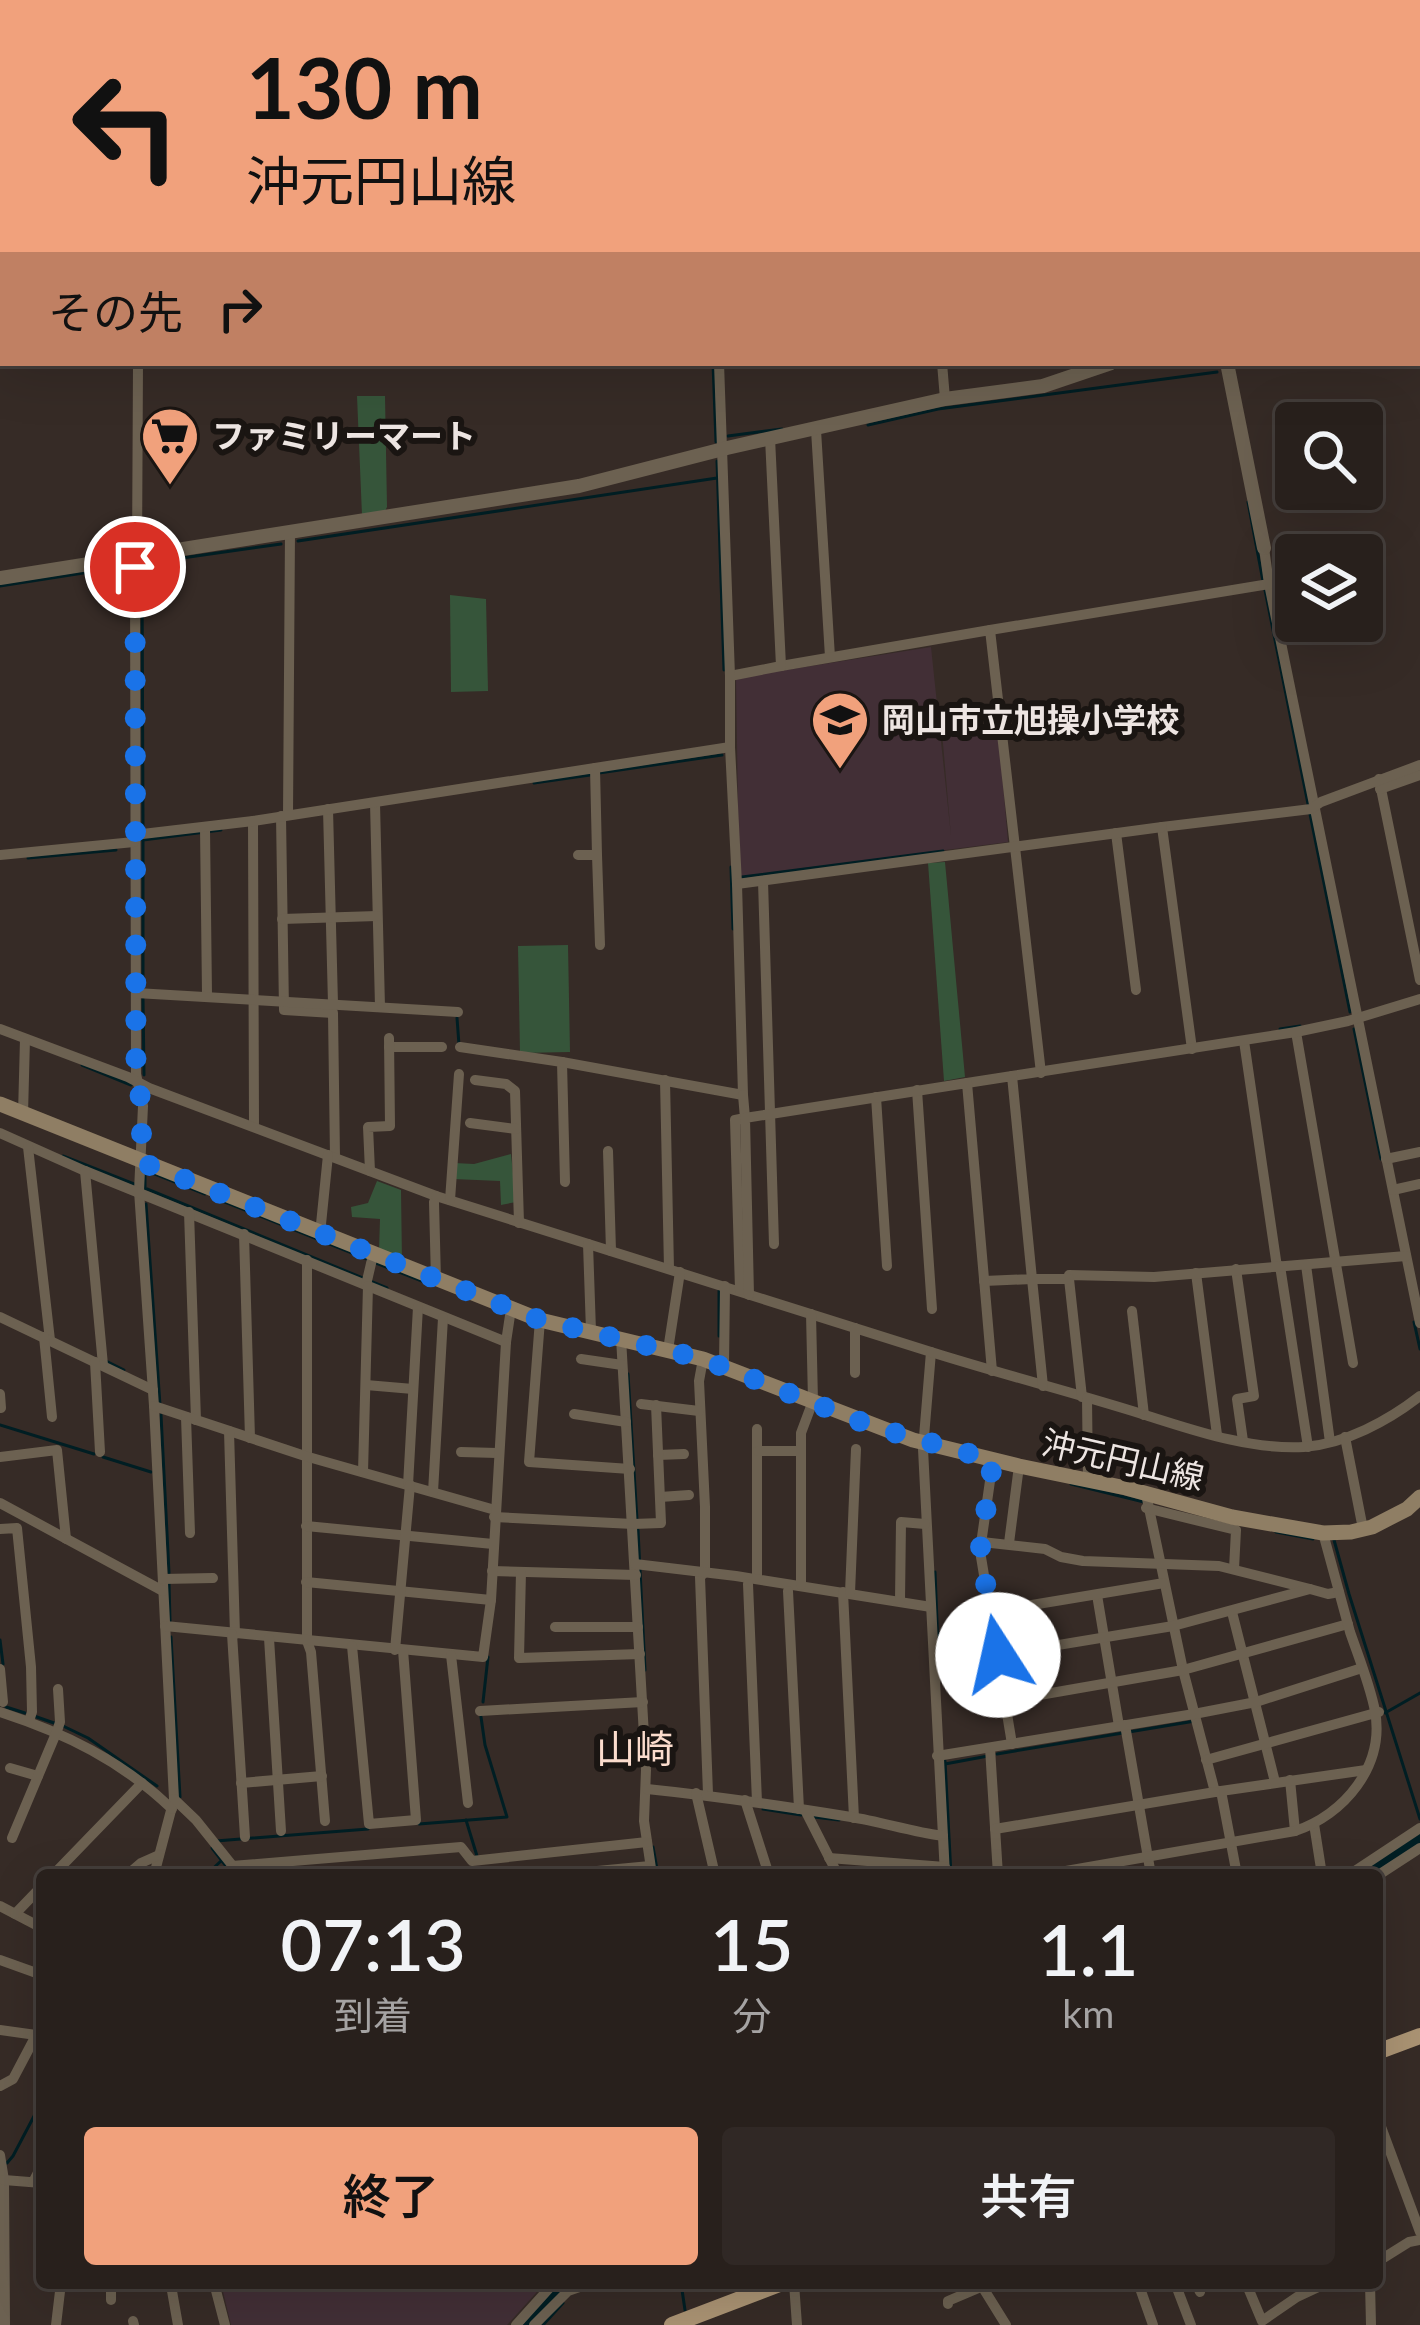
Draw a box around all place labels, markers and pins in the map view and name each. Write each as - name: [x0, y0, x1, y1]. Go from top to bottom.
- supermarket icon: ファミリーマート: [139, 405, 201, 487]
- place label: ファミリーマート: [212, 415, 476, 455]
- pin: [84, 516, 186, 618]
- school or university icon: 岡山市立旭操小学校: [809, 689, 871, 771]
- place label: 岡山市立旭操小学校: [882, 699, 1179, 739]

